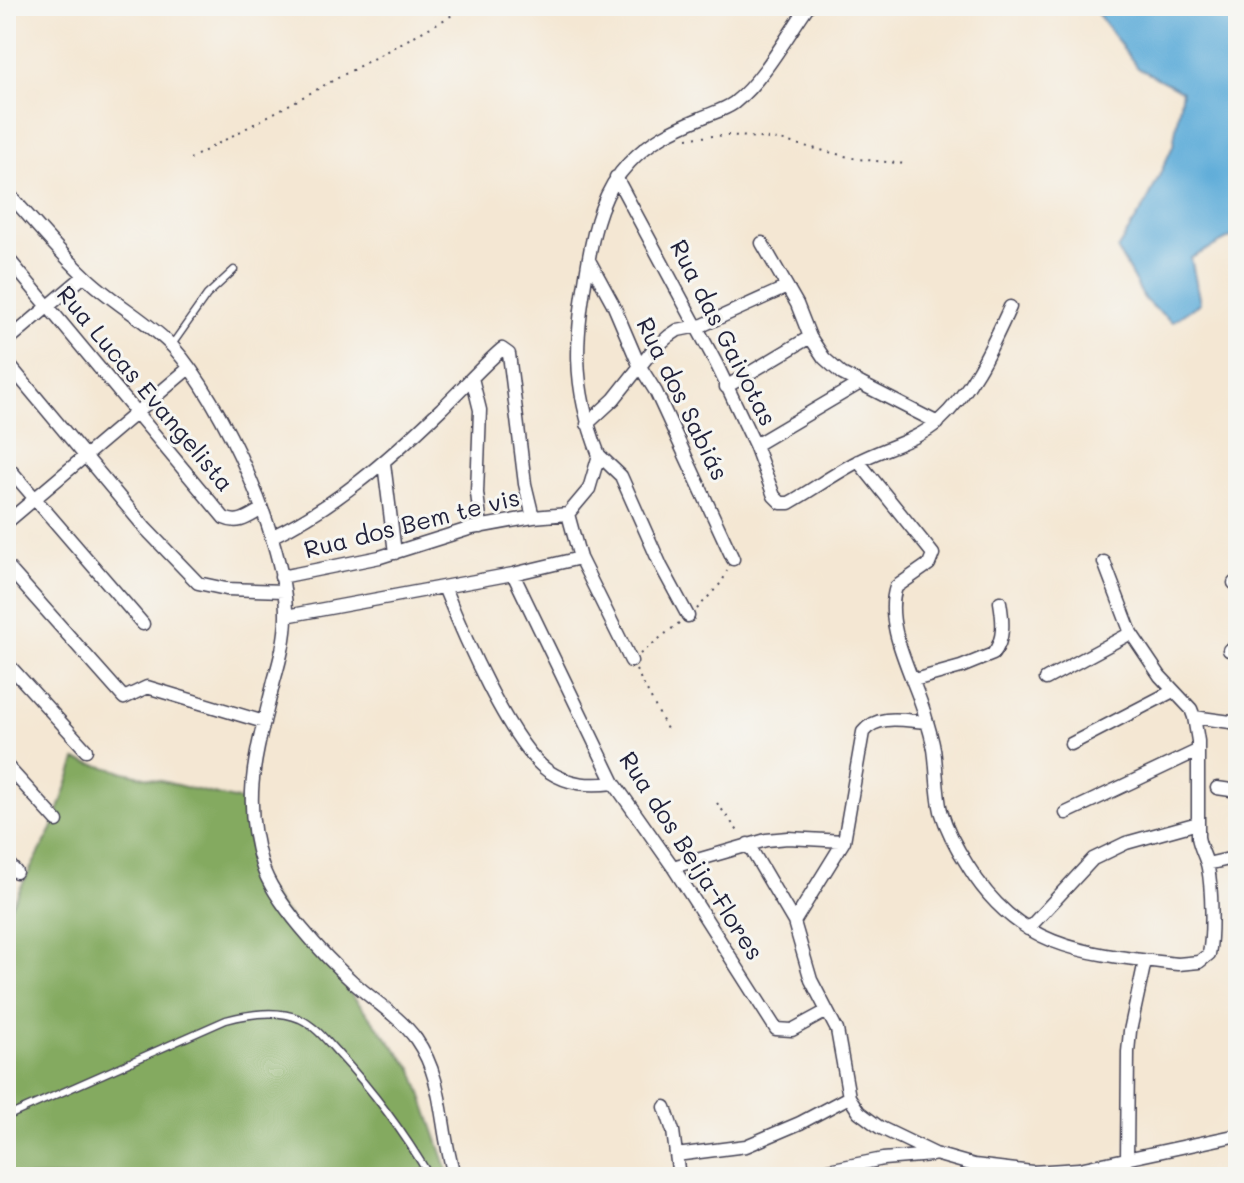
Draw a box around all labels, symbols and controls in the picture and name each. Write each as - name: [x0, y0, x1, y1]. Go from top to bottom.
- street label: Rua das Gaivotas: [664, 234, 785, 431]
- street label: Rua Lucas Evangelista: [51, 279, 241, 497]
- street label: Rua dos Sabiás: [630, 312, 736, 485]
- street label: Rua dos Bem te vis: [301, 481, 523, 564]
- street label: Rua dos Beija-Flores: [613, 745, 771, 965]

